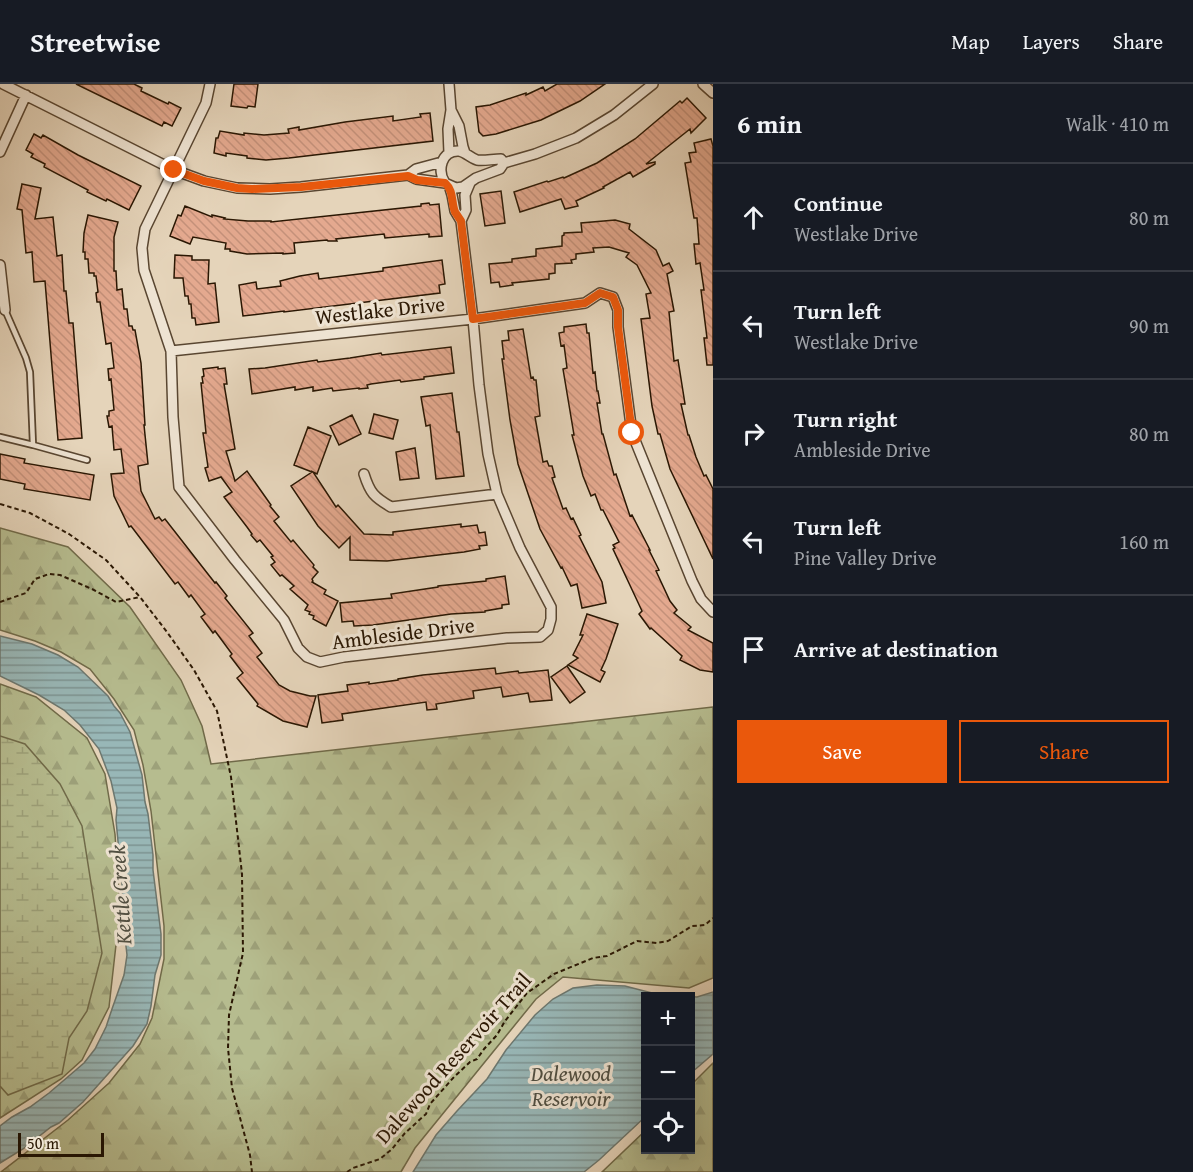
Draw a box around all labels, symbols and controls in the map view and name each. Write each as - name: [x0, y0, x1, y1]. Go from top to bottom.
- text: Streetwise: [30, 21, 160, 62]
- text: Map: [951, 26, 990, 57]
- text: Layers: [1023, 26, 1080, 57]
- text: Share: [1113, 26, 1163, 57]
- text: 6 min: [737, 104, 802, 143]
- text: Walk · 410 m: [1066, 109, 1169, 138]
- route end: [160, 156, 186, 182]
- text: Continue: [794, 187, 883, 219]
- icon: ahead: [737, 201, 770, 234]
- text: 80 m: [1129, 203, 1169, 232]
- text: Westlake Drive: [794, 219, 918, 248]
- street label: Westlake Drive: [314, 288, 447, 332]
- text: Turn left: [794, 295, 881, 327]
- icon: left: [737, 309, 770, 342]
- text: 90 m: [1129, 311, 1169, 340]
- text: Westlake Drive: [794, 327, 918, 356]
- text: Turn right: [794, 403, 897, 435]
- icon: right: [737, 417, 770, 450]
- route start: [618, 419, 644, 445]
- text: 80 m: [1129, 419, 1169, 448]
- text: Ambleside Drive: [794, 435, 931, 464]
- text: Turn left: [794, 511, 881, 543]
- icon: left: [737, 525, 770, 558]
- text: 160 m: [1119, 527, 1169, 556]
- text: Pine Valley Drive: [794, 543, 937, 572]
- street label: Ambleside Drive: [330, 609, 476, 657]
- icon: arrive: [737, 633, 770, 666]
- text: Arrive at destination: [794, 633, 998, 665]
- button: Save: [737, 720, 947, 783]
- button: Share: [959, 720, 1169, 783]
- water label: Kettle Creek: [100, 843, 140, 947]
- street label: Dalewood Reservoir Trail: [368, 965, 539, 1150]
- map controls: [641, 992, 695, 1154]
- button: +: [641, 992, 695, 1046]
- button: −: [641, 1046, 695, 1100]
- water label: Dalewood Reservoir: [530, 1057, 612, 1114]
- button: locate: [641, 1100, 695, 1154]
- scale bar: [18, 1130, 104, 1158]
- text: 50 m: [27, 1131, 59, 1155]

